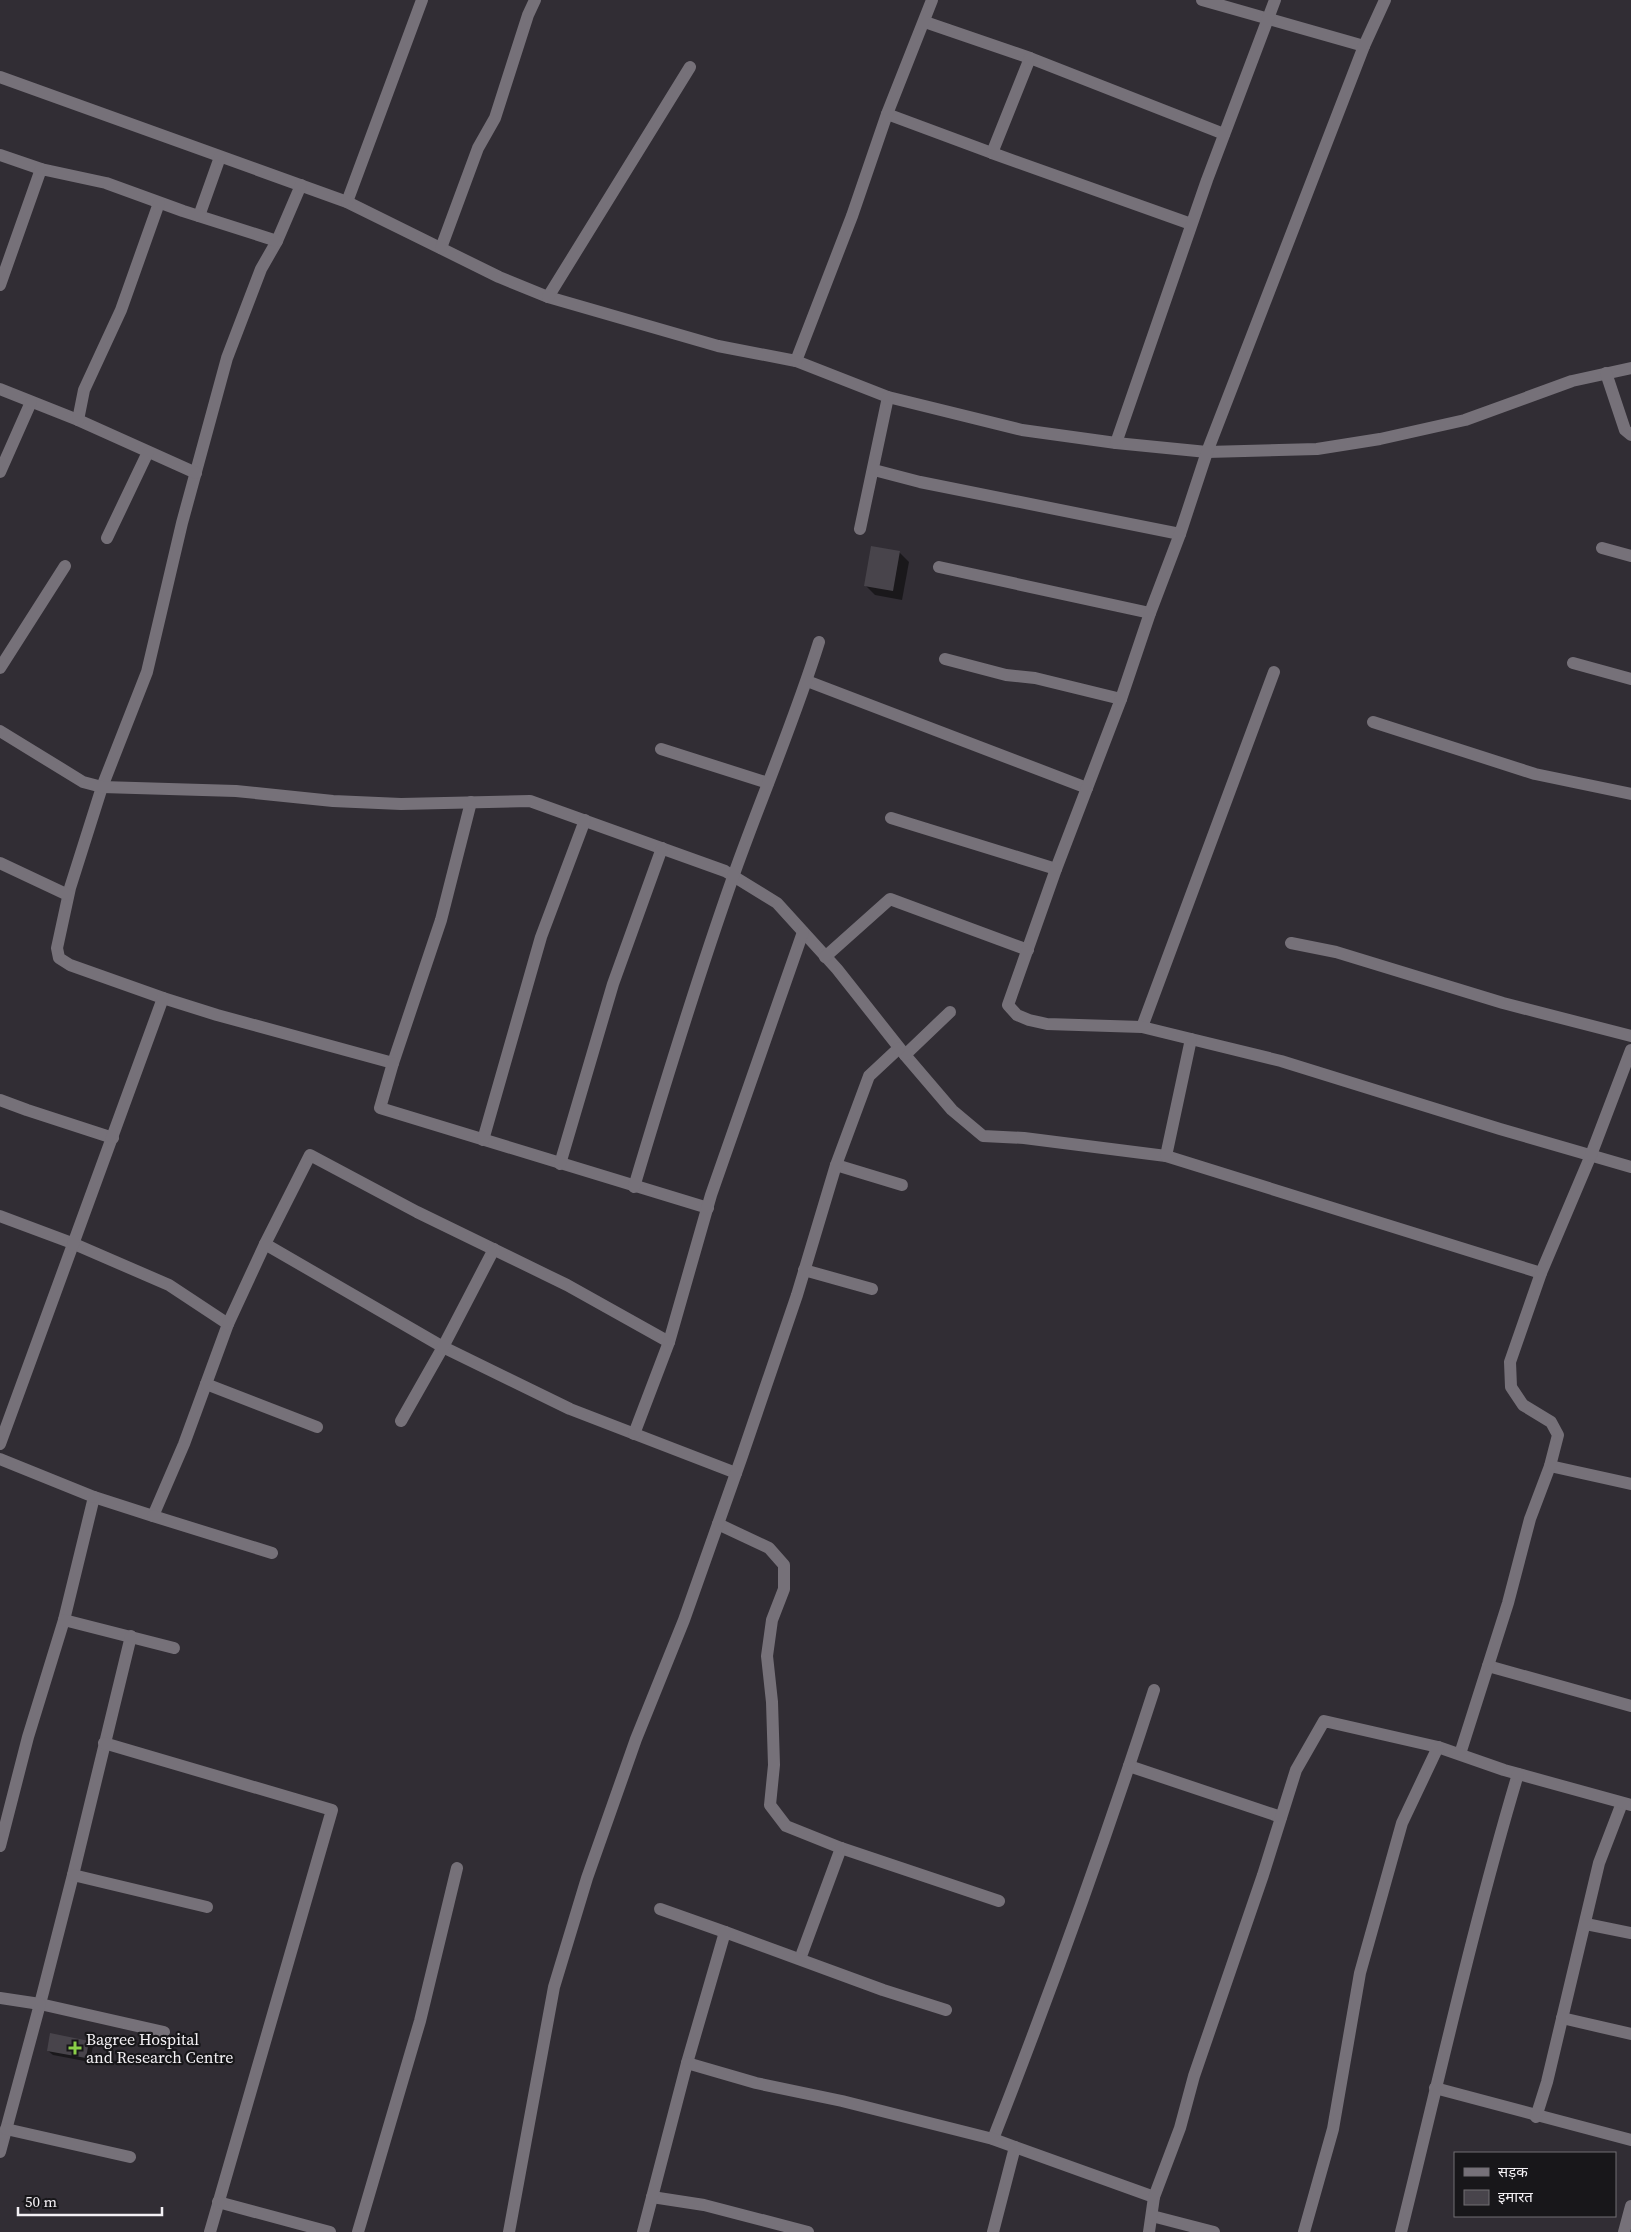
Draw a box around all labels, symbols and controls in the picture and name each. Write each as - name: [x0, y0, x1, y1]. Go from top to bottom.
- place label: Bagree Hospital and Research Centre: [86, 2028, 233, 2068]
- marker: Bagree Hospital and Research Centre: [68, 2041, 82, 2055]
- legend: [1454, 2152, 1616, 2217]
- text: सड़क: [1498, 2161, 1528, 2182]
- scale bar: [18, 2184, 161, 2216]
- text: इमारत: [1498, 2186, 1533, 2207]
- text: 50 m: [25, 2191, 57, 2212]

